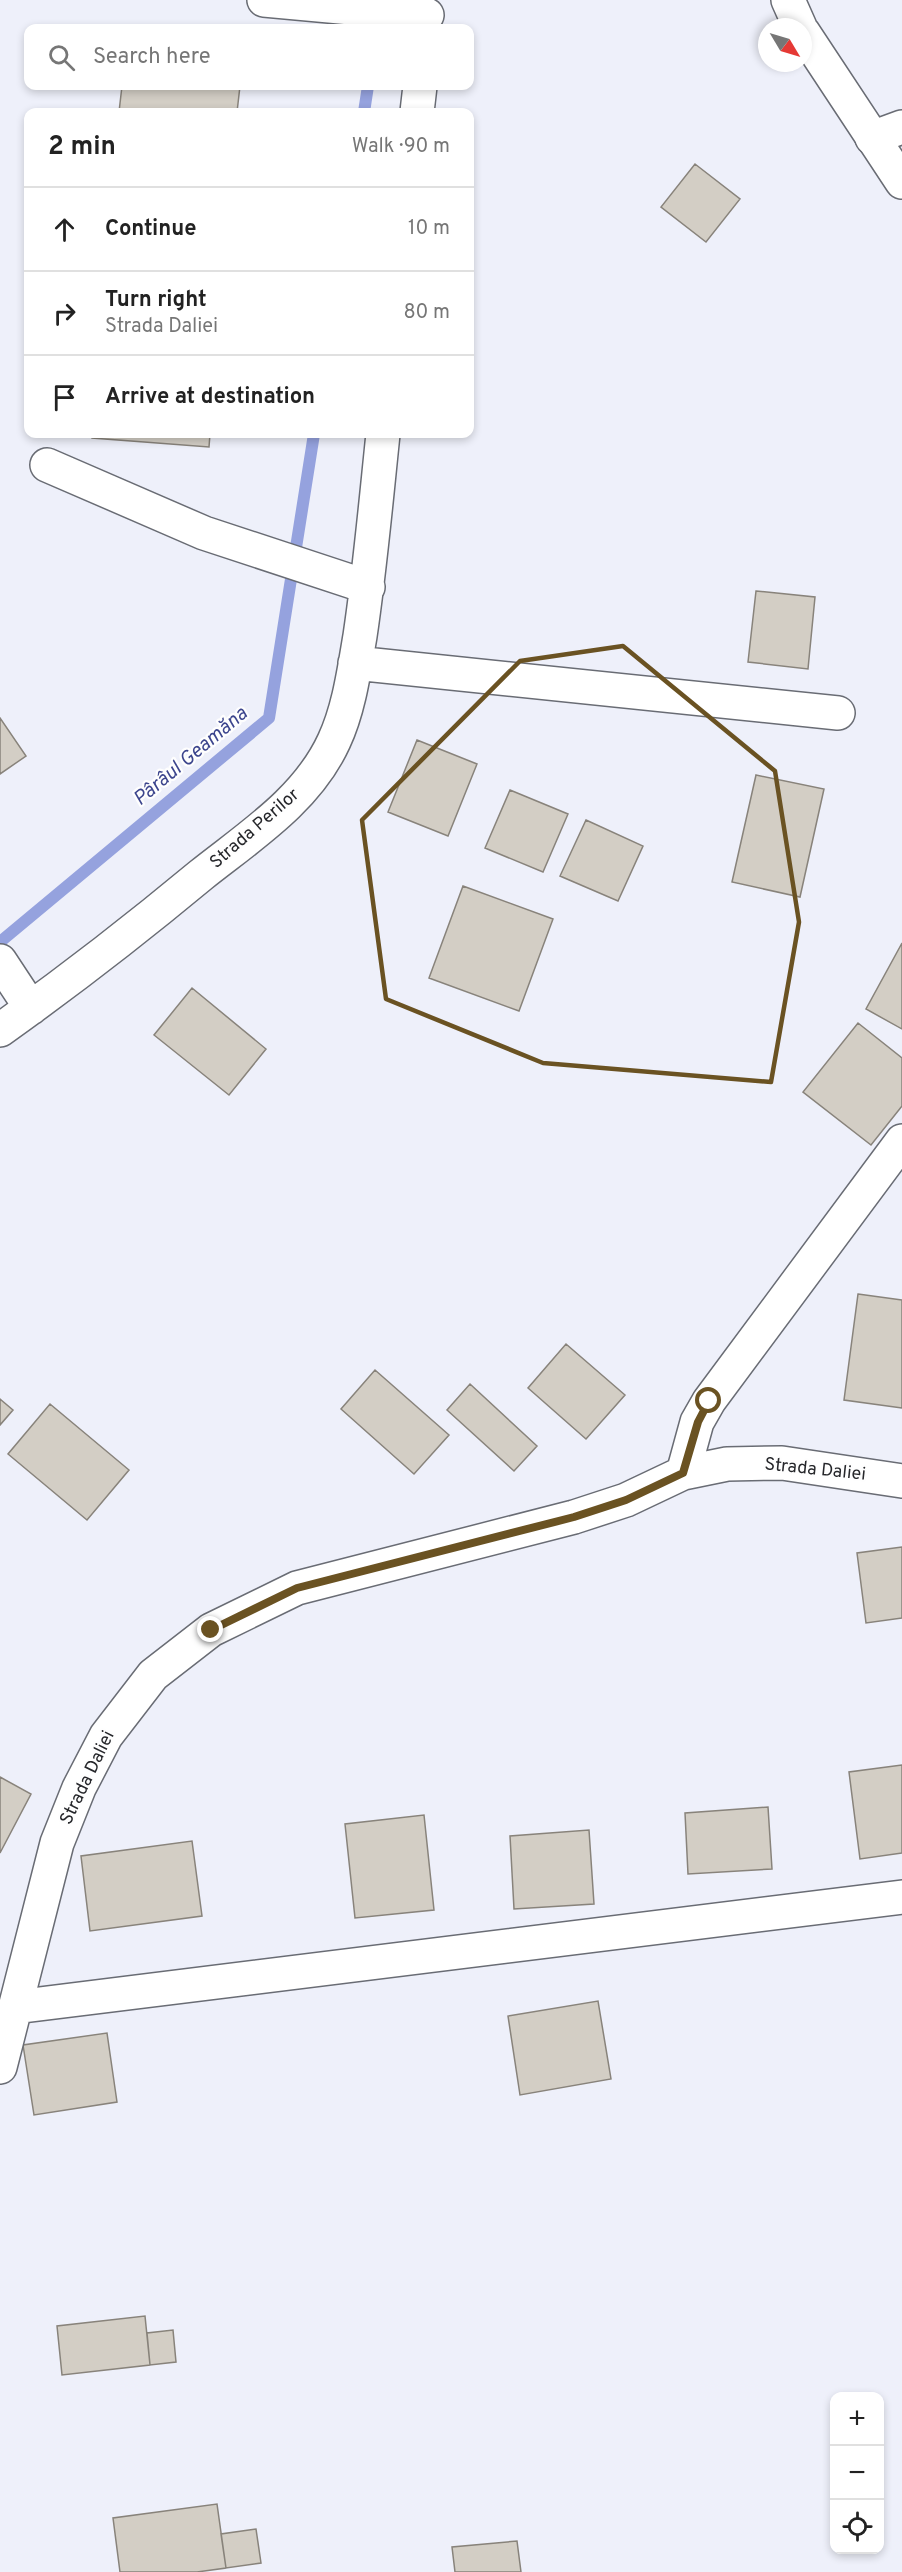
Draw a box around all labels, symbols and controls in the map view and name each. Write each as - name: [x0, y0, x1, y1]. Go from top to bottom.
- north arrow: [758, 18, 812, 72]
- search box: [24, 24, 474, 90]
- icon: search: [45, 41, 78, 74]
- text: Search here: [93, 44, 211, 71]
- text: 2 min: [48, 131, 116, 164]
- text: Walk · 90 m: [352, 134, 450, 160]
- icon: ahead: [48, 213, 81, 246]
- text: Continue: [105, 216, 196, 243]
- text: 10 m: [408, 216, 450, 242]
- text: Turn right: [105, 287, 207, 314]
- icon: right: [48, 297, 81, 330]
- text: 80 m: [404, 300, 450, 326]
- text: Strada Daliei: [105, 314, 218, 340]
- icon: arrive: [48, 381, 81, 414]
- text: Arrive at destination: [105, 384, 315, 411]
- water label: Pârâul Geamăna: [128, 701, 254, 812]
- street label: Strada Perilor: [205, 784, 305, 874]
- route start: [695, 1387, 721, 1413]
- street label: Strada Daliei: [763, 1453, 867, 1487]
- route end: [197, 1616, 223, 1642]
- street label: Strada Daliei: [55, 1727, 121, 1829]
- map controls: [830, 2392, 884, 2554]
- button: +: [830, 2392, 884, 2446]
- button: −: [830, 2446, 884, 2500]
- button: locate: [830, 2500, 884, 2554]

